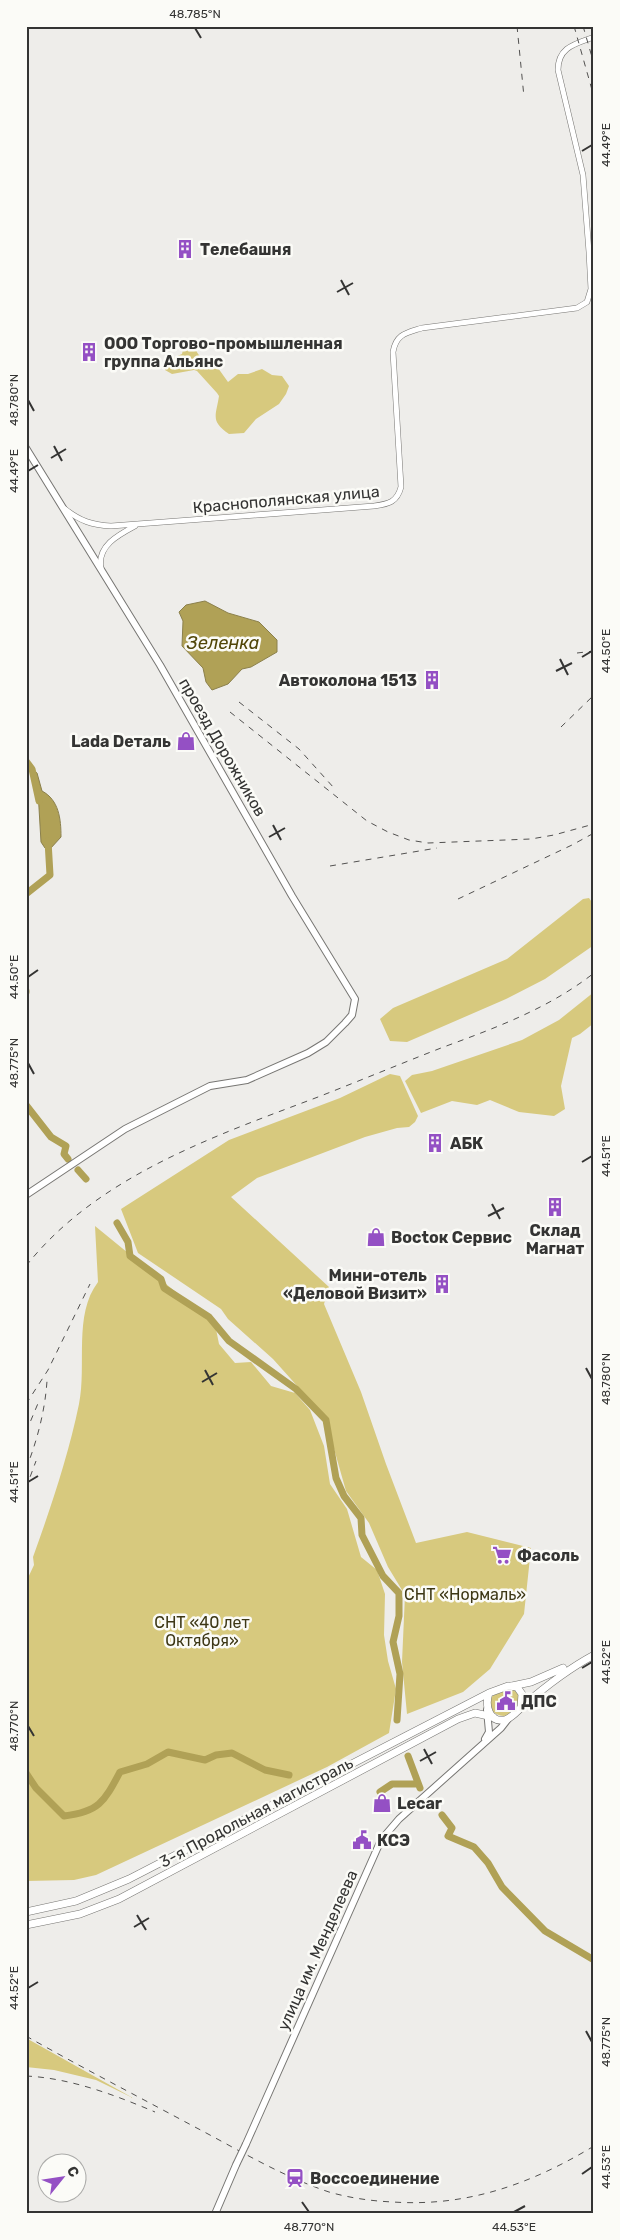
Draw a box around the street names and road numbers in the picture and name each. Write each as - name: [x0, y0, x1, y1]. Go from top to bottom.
- street label: Краснополянская улица: [192, 482, 380, 517]
- street label: проезд Дорожников: [175, 675, 270, 820]
- street label: 3-я Продольная магистраль: [156, 1753, 356, 1872]
- street label: улица им. Менделеева: [274, 1867, 361, 2033]

